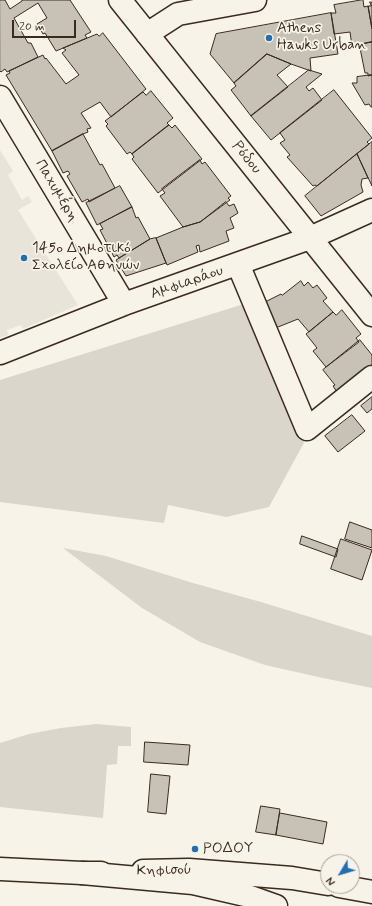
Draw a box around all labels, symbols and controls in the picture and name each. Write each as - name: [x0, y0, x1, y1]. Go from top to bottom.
- scale bar: [14, 12, 78, 38]
- text: 20 m: [19, 19, 45, 35]
- place label: Athens Hawks Urban: [277, 20, 366, 55]
- marker: Athens Hawks Urban: [264, 33, 274, 43]
- street label: Ρόδου: [227, 138, 265, 178]
- street label: Παχυμέρη: [30, 157, 82, 225]
- place label: 145ο Δημοτικό Σχολείο Αθηνών: [32, 240, 139, 275]
- marker: 145ο Δημοτικό Σχολείο Αθηνών: [19, 253, 29, 263]
- street label: Αμφιαράου: [148, 262, 226, 304]
- place label: ΡΟΔΟΥ: [203, 840, 253, 858]
- marker: ΡΟΔΟΥ: [190, 844, 200, 854]
- north arrow: [320, 854, 360, 894]
- street label: Κηφισού: [136, 862, 192, 880]
- text: N: [324, 874, 339, 888]

